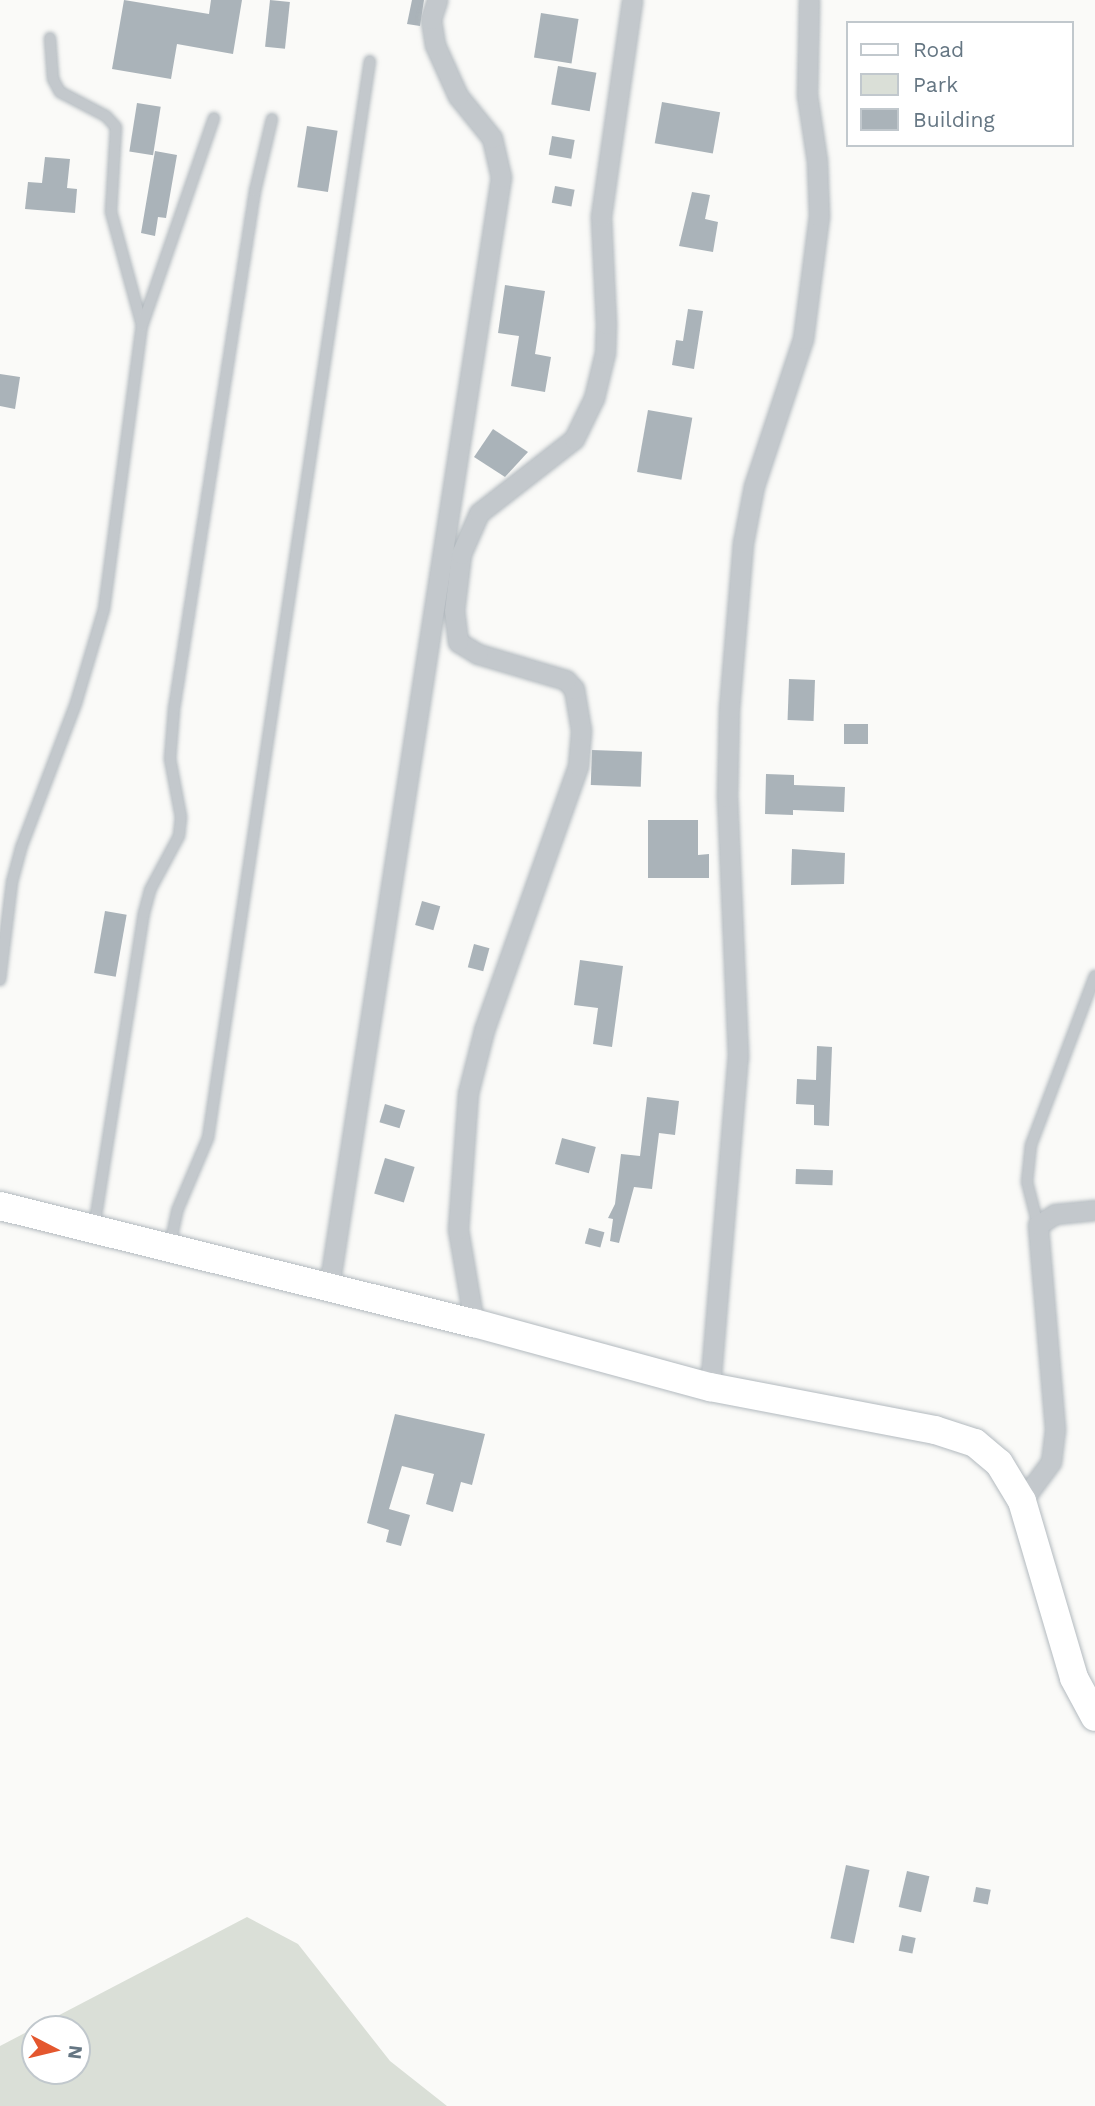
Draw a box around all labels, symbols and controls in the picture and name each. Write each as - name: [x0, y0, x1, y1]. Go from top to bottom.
- legend: [846, 21, 1074, 147]
- text: Road: [913, 37, 964, 62]
- text: Park: [913, 72, 958, 97]
- text: Building: [913, 107, 995, 132]
- north arrow: [21, 2015, 91, 2085]
- text: N: [63, 2044, 88, 2061]

